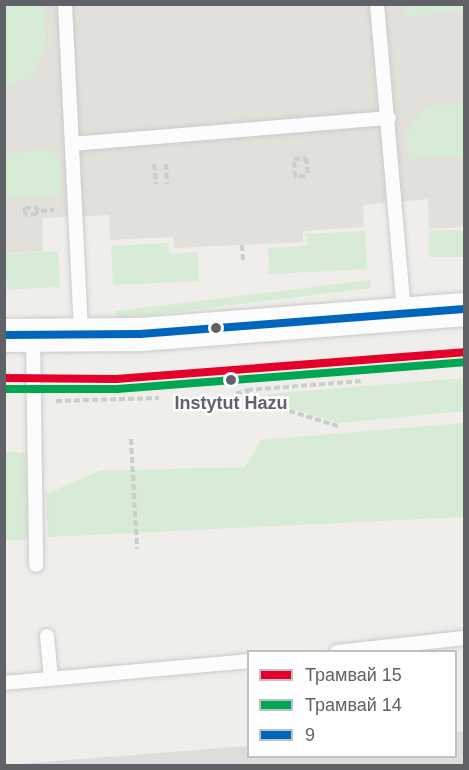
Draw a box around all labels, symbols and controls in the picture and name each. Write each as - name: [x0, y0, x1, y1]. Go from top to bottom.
- unlabelled marker: [210, 322, 222, 334]
- marker: Instytut Hazu: [221, 370, 241, 390]
- place label: Instytut Hazu: [174, 392, 288, 414]
- legend: [247, 650, 457, 758]
- text: Трамвай 15: [305, 665, 402, 685]
- text: Трамвай 14: [305, 695, 402, 715]
- text: 9: [305, 725, 315, 745]

